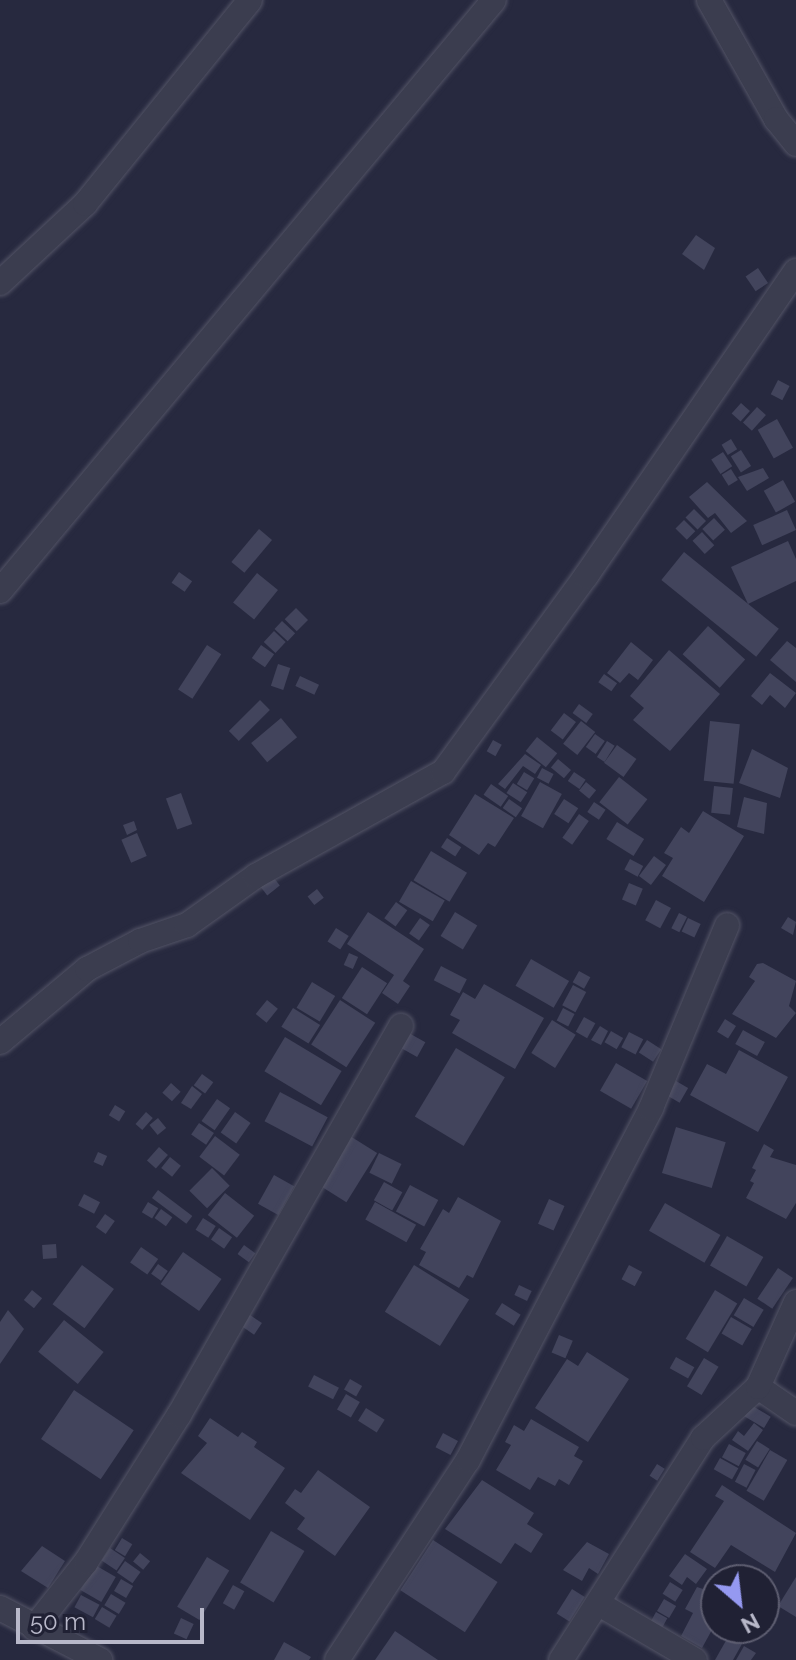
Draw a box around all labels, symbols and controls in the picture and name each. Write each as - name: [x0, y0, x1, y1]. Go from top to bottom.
- north arrow: [700, 1564, 780, 1644]
- scale bar: [20, 1592, 208, 1642]
- text: 50 m: [30, 1607, 86, 1636]
- text: N: [737, 1608, 764, 1639]

